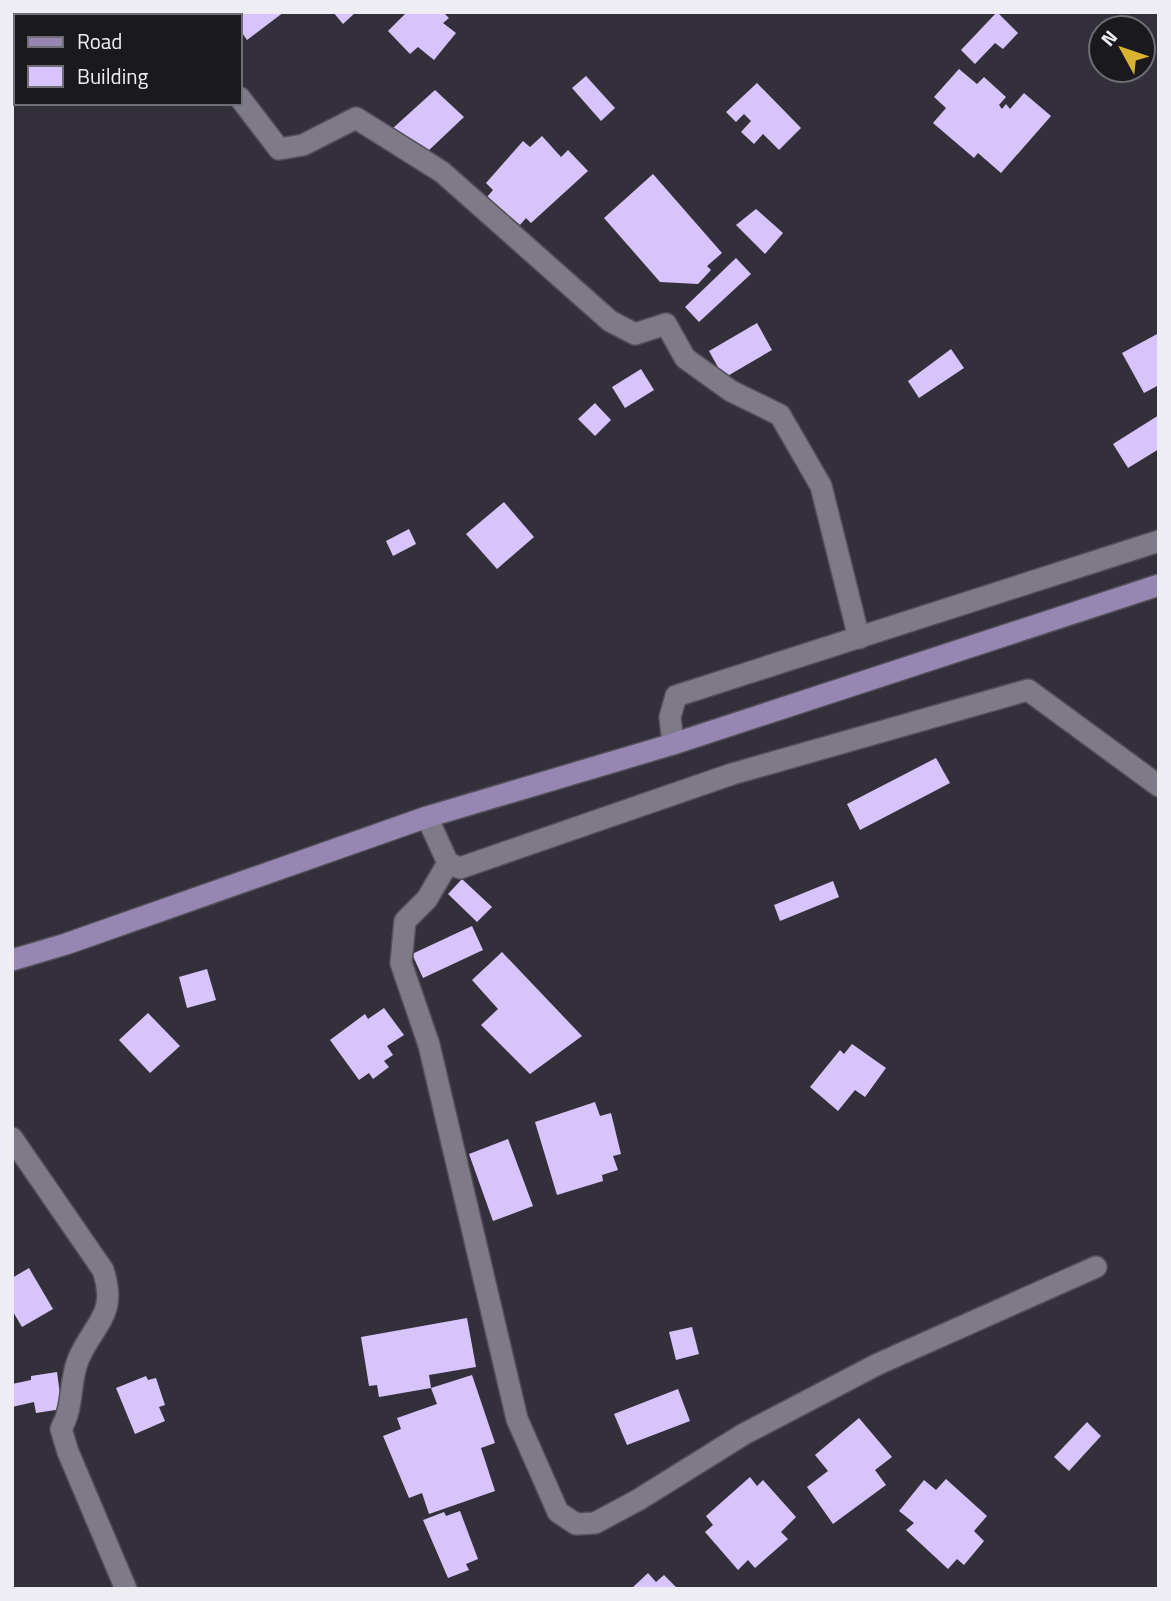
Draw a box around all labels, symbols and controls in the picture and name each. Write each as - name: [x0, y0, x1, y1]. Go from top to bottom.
- legend: [14, 14, 242, 105]
- north arrow: [1087, 14, 1157, 84]
- text: N: [1093, 23, 1124, 52]
- text: Road: [77, 25, 122, 57]
- text: Building: [77, 60, 149, 92]

